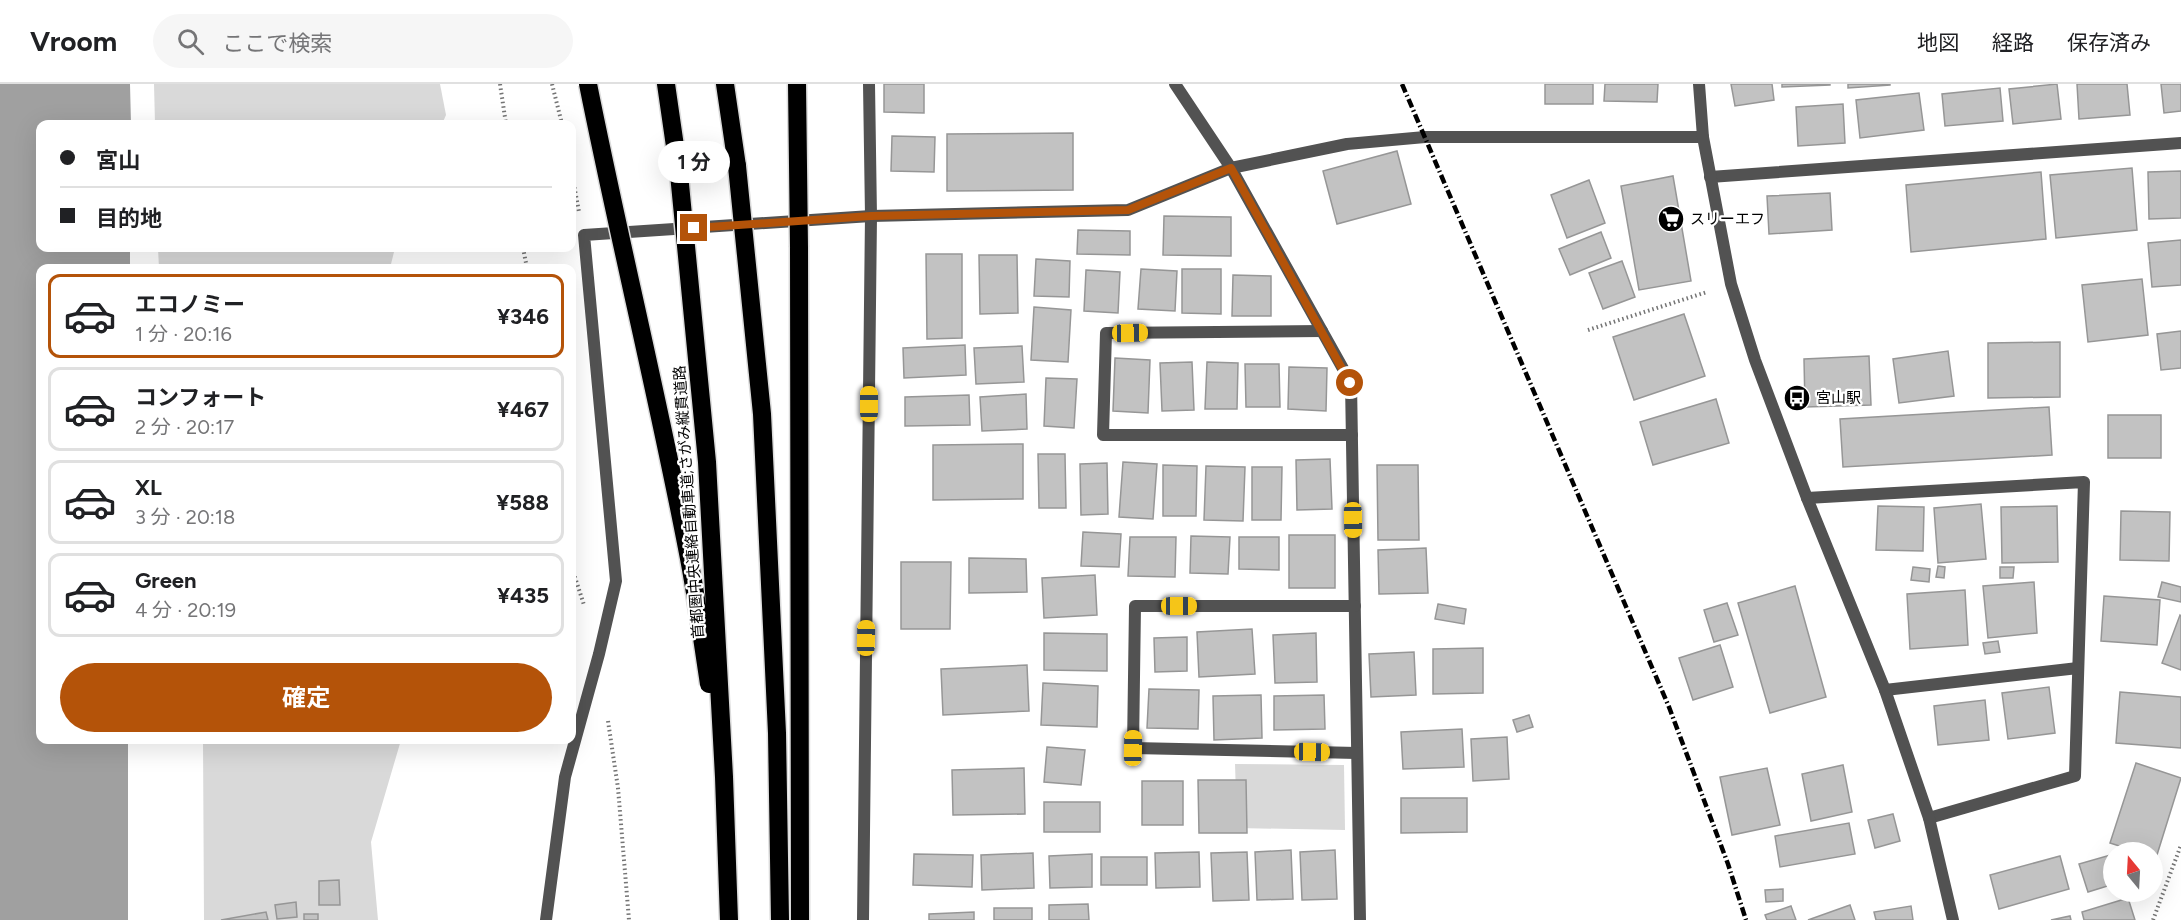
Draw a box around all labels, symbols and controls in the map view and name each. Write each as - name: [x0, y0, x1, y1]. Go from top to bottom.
- search box: [153, 14, 573, 68]
- text: Vroom: [30, 24, 117, 58]
- icon: search: [174, 25, 207, 58]
- text: ここで検索: [222, 30, 332, 57]
- text: 地図: [1917, 30, 1959, 55]
- text: 経路: [1992, 30, 2034, 55]
- text: 保存済み: [2067, 30, 2151, 55]
- callout: 1 分: [658, 141, 730, 183]
- text: 宮山: [96, 147, 140, 174]
- text: 1 分: [677, 150, 711, 174]
- supermarket icon: スリーエフ: [1656, 204, 1686, 234]
- text: 目的地: [96, 205, 162, 232]
- place label: スリーエフ: [1690, 210, 1765, 228]
- route end: [680, 214, 707, 241]
- icon: car: [63, 289, 117, 343]
- text: エコノミー: [135, 291, 245, 318]
- text: ¥346: [497, 303, 549, 330]
- text: 1 分 · 20:16: [135, 322, 232, 346]
- car: [1112, 324, 1148, 342]
- street label: 首都圏中央連絡自動車道;さがみ縦貫道路: [670, 365, 708, 639]
- route start: [1336, 369, 1363, 396]
- icon: car: [63, 382, 117, 436]
- bus stop icon: 宮山駅: [1782, 383, 1812, 413]
- text: コンフォート: [135, 384, 266, 411]
- car: [860, 386, 878, 422]
- place label: 宮山駅: [1816, 389, 1861, 407]
- text: ¥467: [497, 396, 549, 423]
- text: 2 分 · 20:17: [135, 415, 234, 439]
- text: XL: [135, 474, 162, 501]
- icon: car: [63, 475, 117, 529]
- text: ¥588: [496, 489, 549, 516]
- car: [1344, 502, 1362, 538]
- text: 3 分 · 20:18: [135, 505, 235, 529]
- text: Green: [135, 567, 197, 594]
- icon: car: [63, 568, 117, 622]
- text: ¥435: [497, 582, 549, 609]
- car: [1161, 597, 1197, 615]
- text: 4 分 · 20:19: [135, 598, 236, 622]
- car: [857, 620, 875, 656]
- button: 確定: [60, 663, 552, 732]
- car: [1124, 730, 1142, 766]
- car: [1294, 743, 1330, 761]
- north arrow: [2103, 842, 2163, 902]
- map controls: [2103, 842, 2163, 902]

